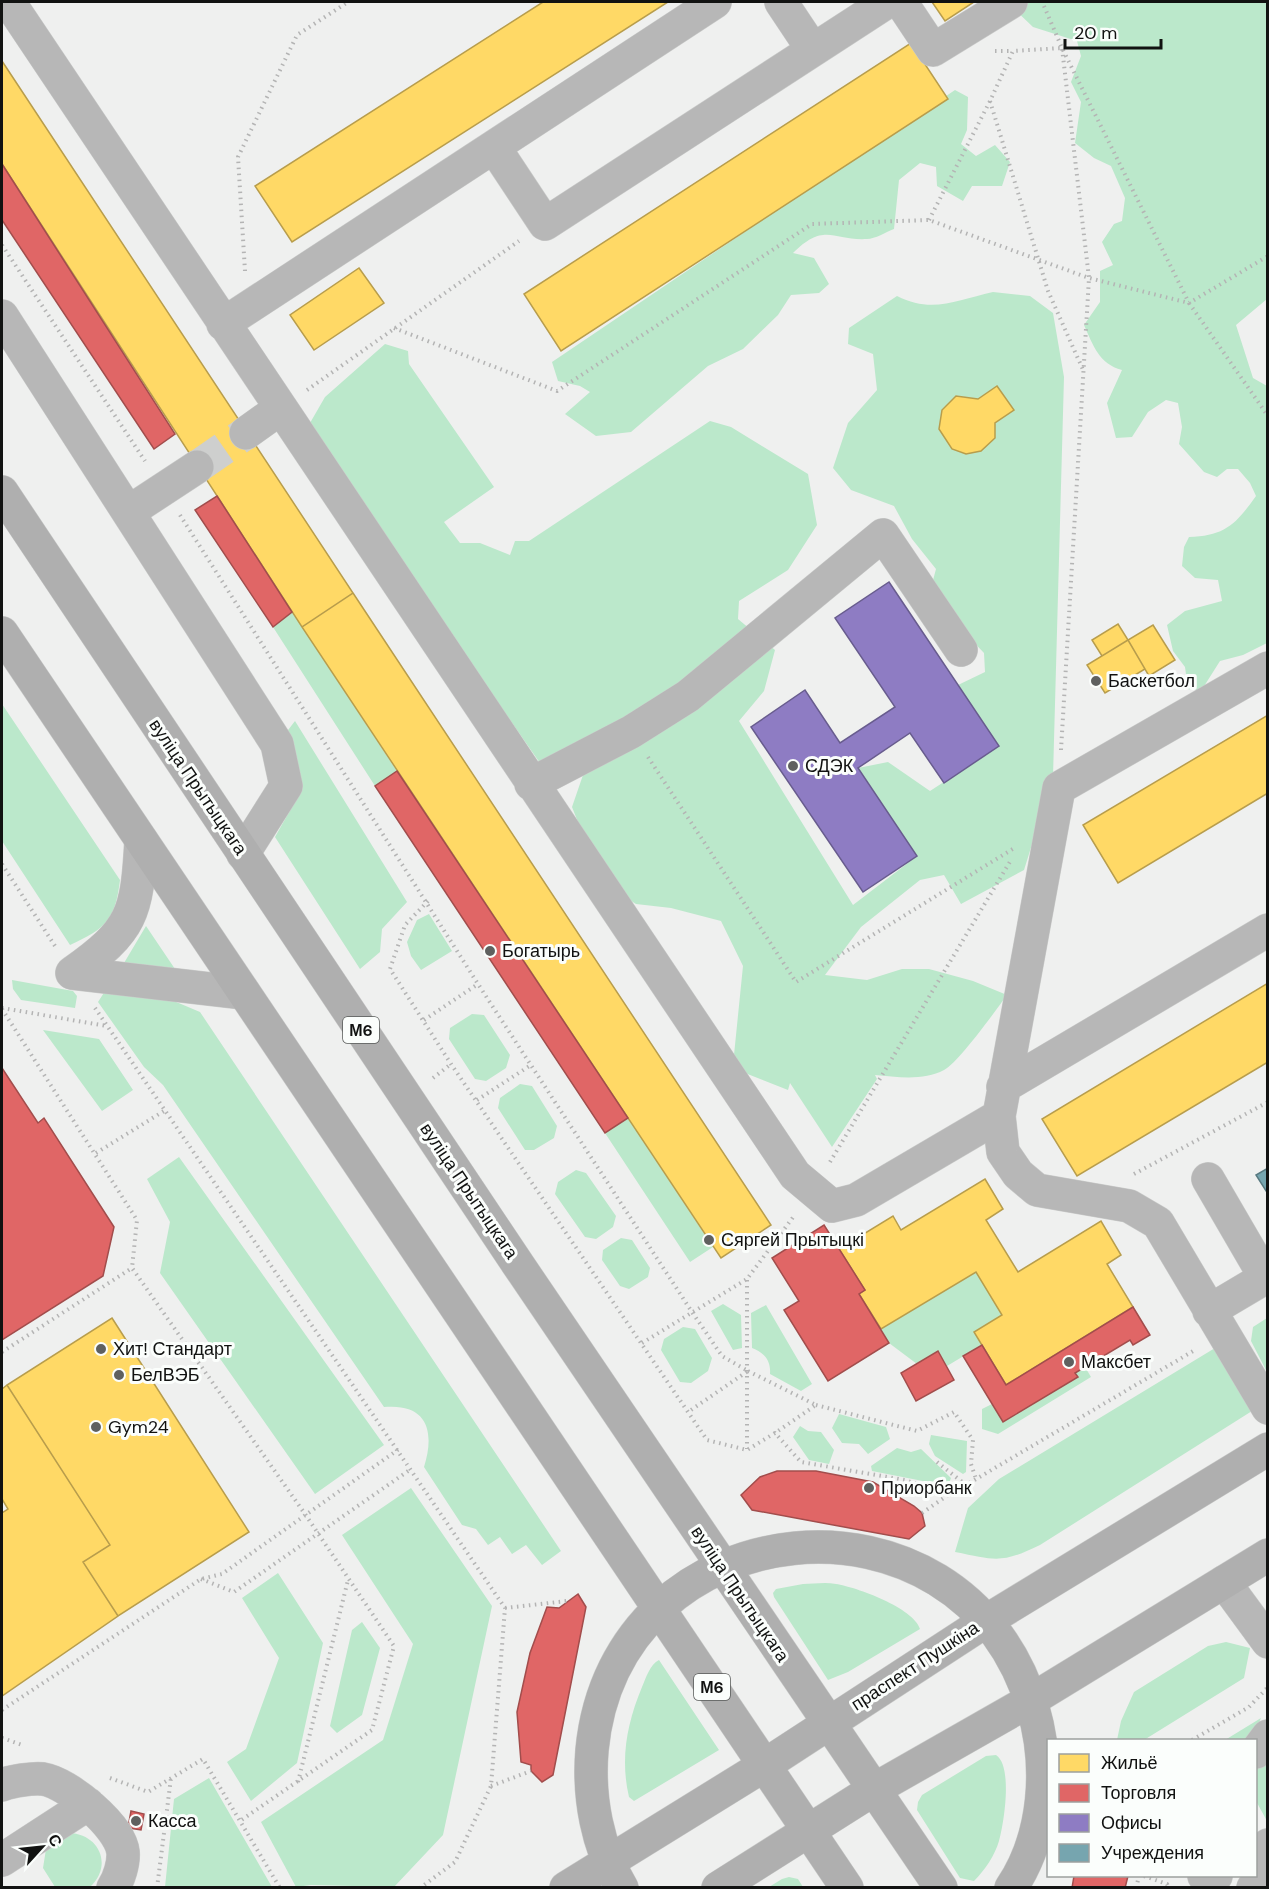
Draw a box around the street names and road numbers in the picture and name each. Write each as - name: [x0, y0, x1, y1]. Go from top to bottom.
- street label: вуліца Прытыцкага: [144, 714, 253, 861]
- road number: М6: [343, 1017, 379, 1043]
- street label: вуліца Прытыцкага: [415, 1118, 524, 1265]
- street label: вуліца Прытыцкага: [686, 1521, 795, 1668]
- street label: праспект Пушкіна: [846, 1615, 984, 1716]
- road number: М6: [694, 1674, 730, 1700]

